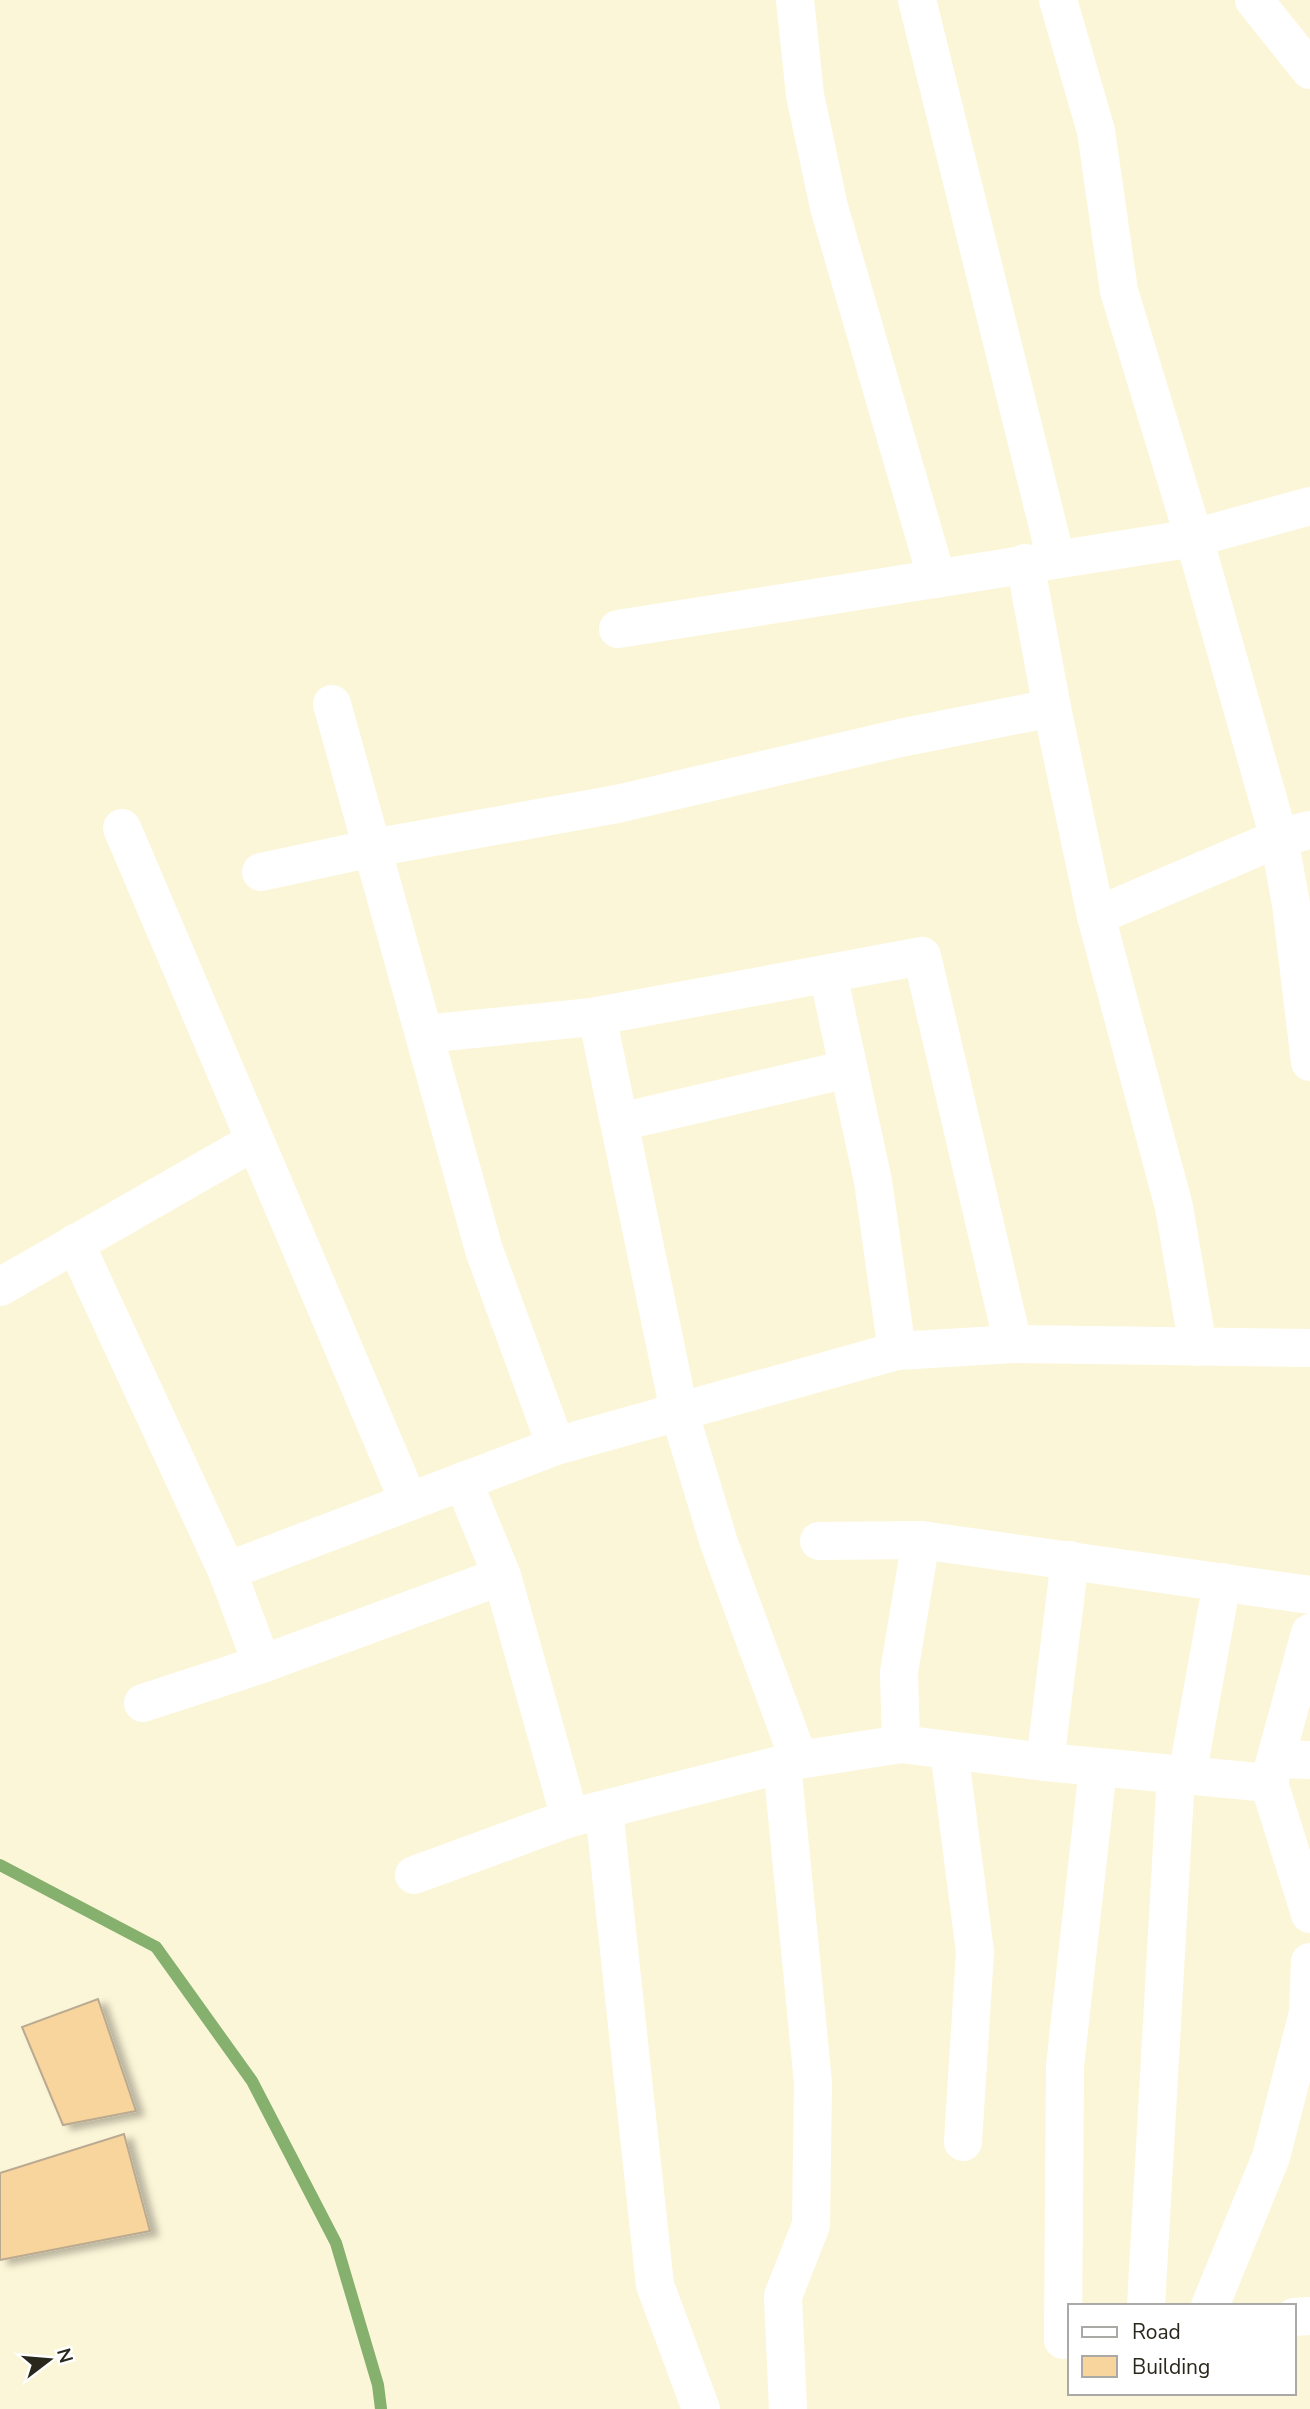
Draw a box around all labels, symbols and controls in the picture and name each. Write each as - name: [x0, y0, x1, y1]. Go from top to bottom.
- legend: [1068, 2304, 1296, 2395]
- text: Road: [1132, 2318, 1181, 2346]
- north arrow: [14, 2325, 84, 2395]
- text: N: [50, 2345, 79, 2366]
- text: Building: [1132, 2353, 1210, 2381]

